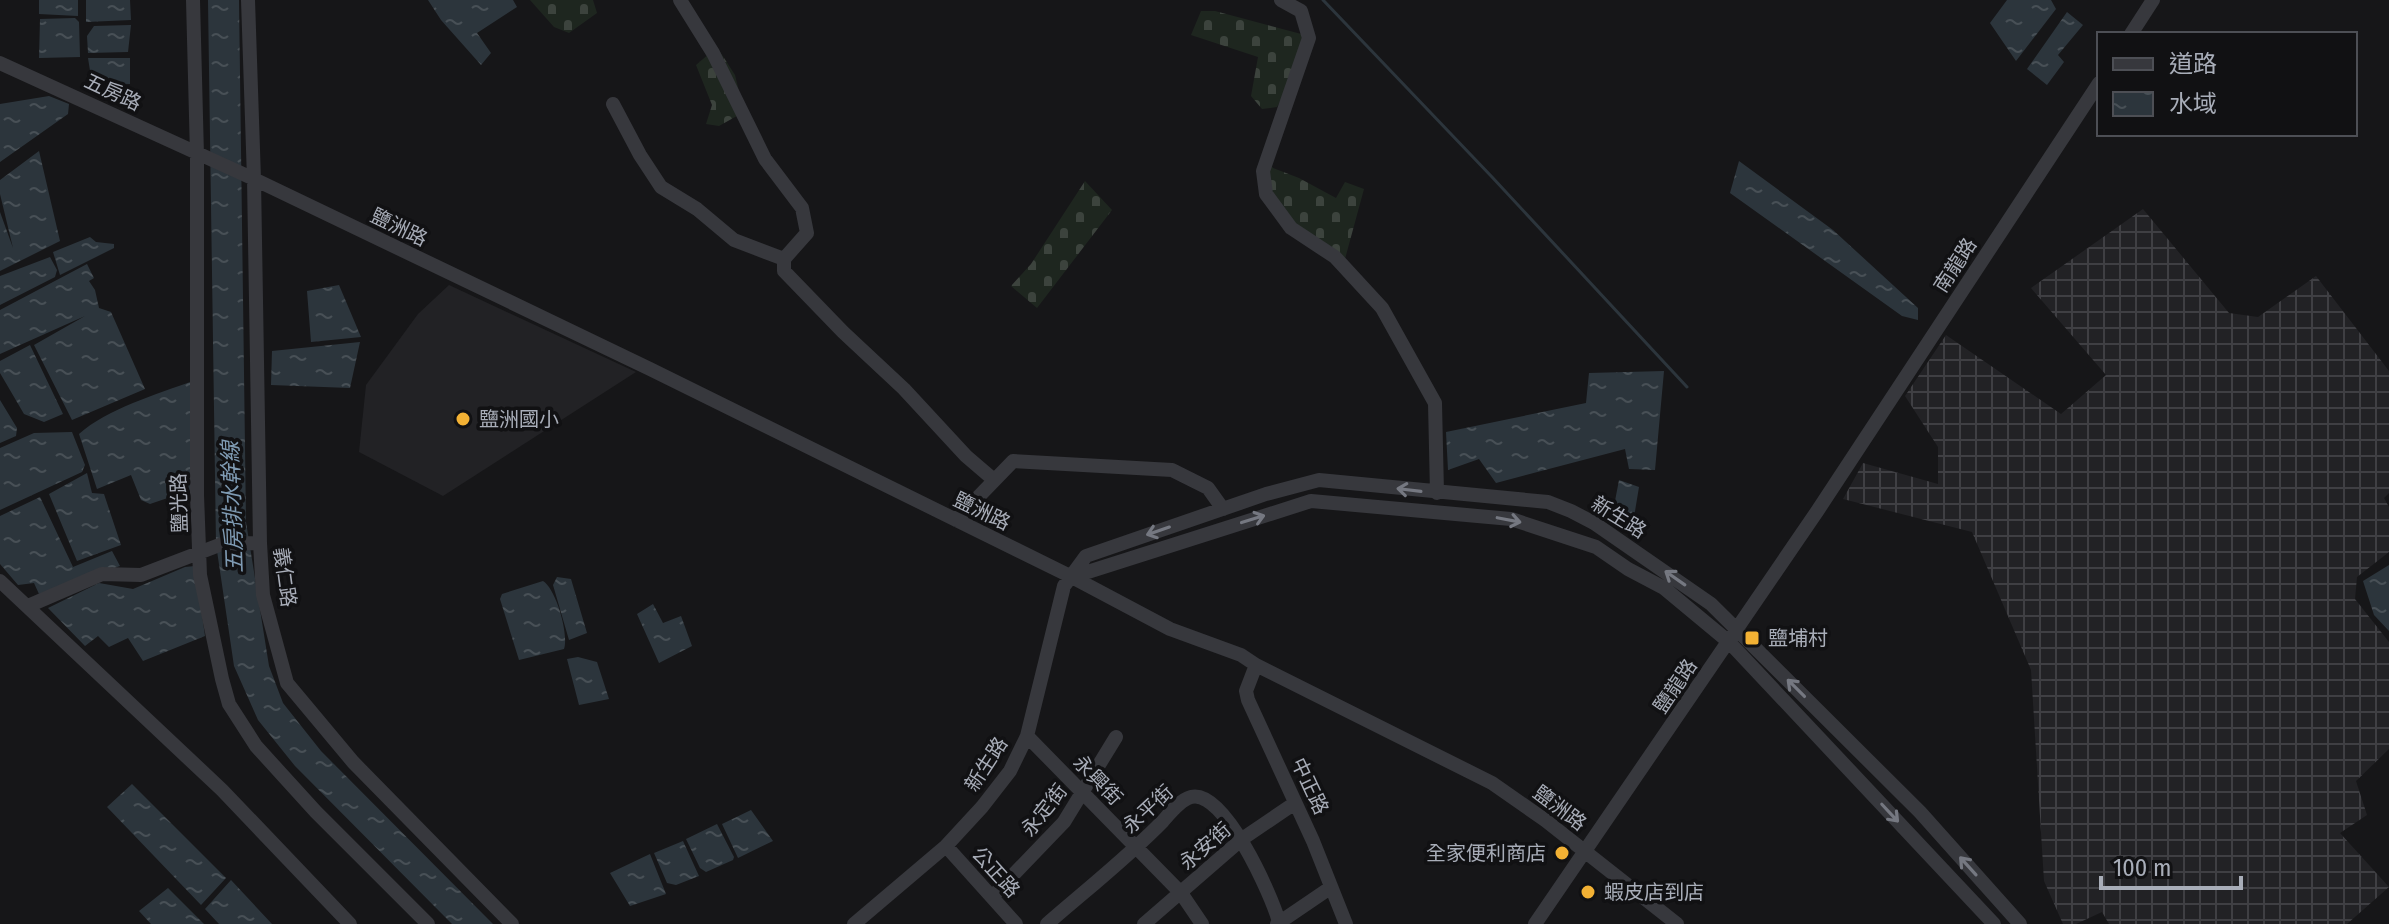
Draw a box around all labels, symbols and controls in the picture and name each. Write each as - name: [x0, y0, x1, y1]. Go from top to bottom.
- legend: [2097, 32, 2357, 136]
- text: 道路: [2169, 50, 2217, 78]
- street label: 五房路: [81, 68, 145, 116]
- text: 水域: [2169, 90, 2217, 118]
- street label: 鹽洲路: [367, 203, 431, 251]
- street label: 南龍路: [1929, 233, 1981, 297]
- place label: 鹽洲國小: [479, 407, 559, 431]
- marker: 鹽洲國小: [454, 410, 472, 428]
- water label: 五房排水幹線: [217, 438, 248, 573]
- street label: 鹽光路: [166, 473, 192, 533]
- one-way arrow: [1397, 483, 1423, 498]
- street label: 鹽洲路: [950, 487, 1014, 535]
- street label: 新生路: [1587, 491, 1651, 543]
- one-way arrow: [1239, 511, 1265, 526]
- one-way arrow: [1496, 513, 1521, 528]
- one-way arrow: [1146, 525, 1171, 540]
- street label: 義仁路: [269, 546, 301, 608]
- one-way arrow: [1665, 570, 1687, 586]
- place label: 鹽埔村: [1768, 626, 1828, 650]
- marker: 鹽埔村: [1743, 629, 1761, 647]
- street label: 鹽龍路: [1648, 654, 1702, 718]
- one-way arrow: [1787, 678, 1806, 698]
- street label: 新生路: [960, 732, 1012, 796]
- street label: 永興街: [1069, 750, 1127, 810]
- street label: 中正路: [1286, 754, 1334, 818]
- street label: 永定街: [1016, 779, 1072, 841]
- street label: 永平街: [1118, 780, 1178, 838]
- street label: 鹽洲路: [1529, 780, 1591, 836]
- one-way arrow: [1880, 803, 1899, 823]
- street label: 永安街: [1174, 817, 1236, 875]
- scale bar: [2101, 840, 2241, 890]
- place label: 全家便利商店: [1426, 841, 1546, 865]
- street label: 公正路: [967, 842, 1025, 902]
- marker: 全家便利商店: [1553, 844, 1571, 862]
- text: 100 m: [2113, 854, 2171, 882]
- one-way arrow: [1959, 856, 1977, 876]
- place label: 蝦皮店到店: [1604, 880, 1704, 904]
- marker: 蝦皮店到店: [1579, 883, 1597, 901]

